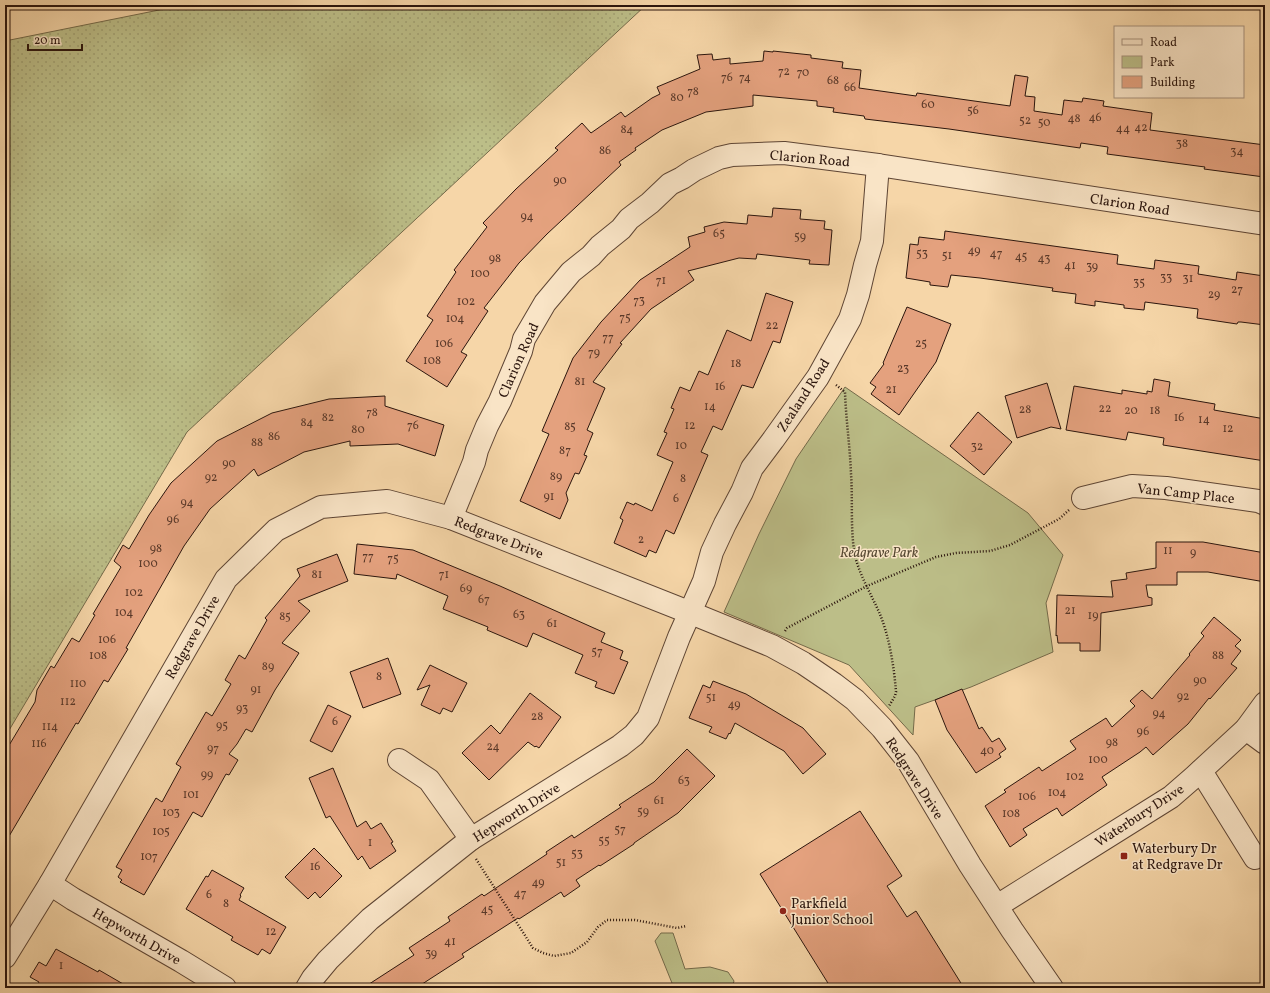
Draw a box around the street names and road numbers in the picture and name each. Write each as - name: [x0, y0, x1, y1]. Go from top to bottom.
- street label: Clarion Road: [769, 147, 851, 172]
- street label: Clarion Road: [1088, 190, 1171, 221]
- street label: Clarion Road: [494, 320, 544, 401]
- street label: Zealand Road: [773, 355, 835, 436]
- street label: Van Camp Place: [1136, 480, 1236, 509]
- street label: Redgrave Drive: [451, 513, 546, 564]
- street label: Redgrave Drive: [162, 592, 225, 683]
- street label: Redgrave Drive: [880, 734, 948, 824]
- street label: Hepworth Drive: [470, 779, 564, 848]
- street label: Waterbury Drive: [1092, 780, 1188, 852]
- street label: Hepworth Drive: [88, 904, 184, 971]

